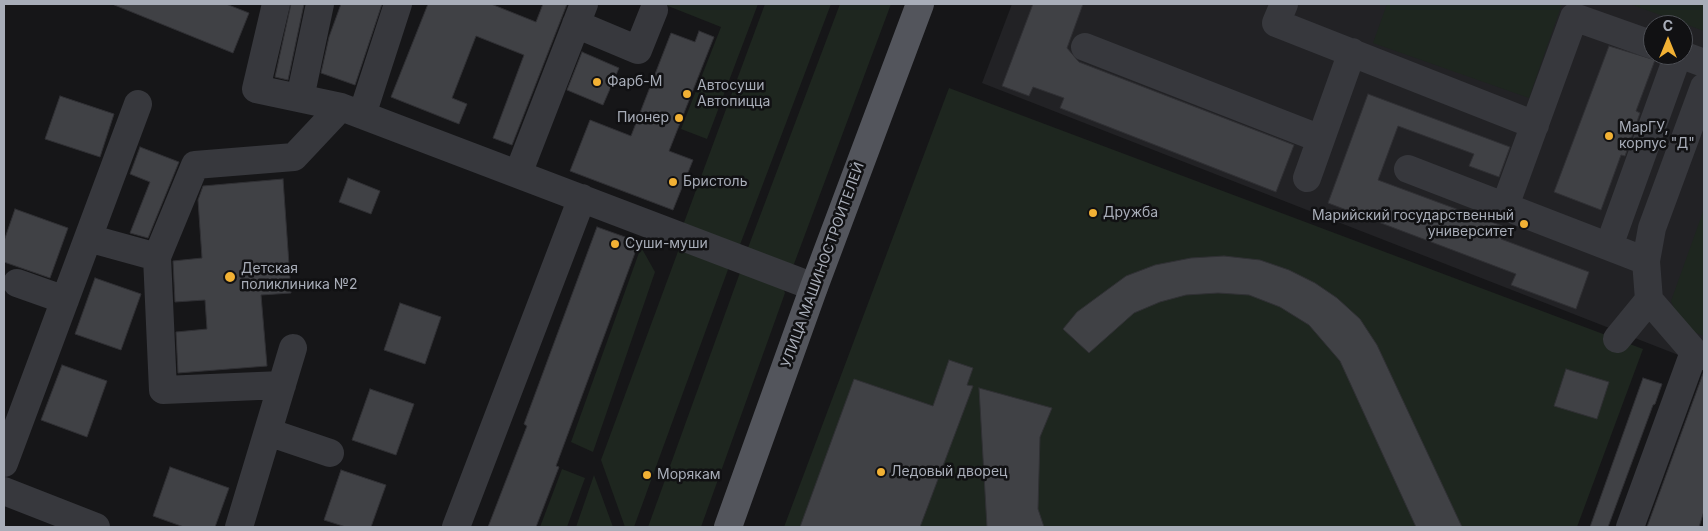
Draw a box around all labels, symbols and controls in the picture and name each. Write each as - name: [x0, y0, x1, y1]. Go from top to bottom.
- north arrow: [1643, 15, 1693, 65]
- text: С: [1663, 17, 1673, 34]
- place label: Фарб-М: [607, 74, 662, 90]
- marker: Фарб-М: [591, 76, 603, 88]
- place label: Автосуши Автопицца: [697, 78, 770, 110]
- marker: Автосуши Автопицца: [681, 88, 693, 100]
- place label: Пионер: [617, 110, 669, 126]
- marker: Пионер: [673, 112, 685, 124]
- place label: МарГУ, корпус "Д": [1619, 120, 1695, 152]
- marker: МарГУ, корпус "Д": [1603, 130, 1615, 142]
- street label: УЛИЦА МАШИНОСТРОИТЕЛЕЙ: [778, 160, 868, 370]
- place label: Бристоль: [683, 174, 747, 190]
- marker: Бристоль: [667, 176, 679, 188]
- place label: Дружба: [1103, 205, 1158, 221]
- marker: Дружба: [1087, 207, 1099, 219]
- place label: Марийский государственный университет: [1312, 208, 1514, 240]
- marker: Марийский государственный университет: [1518, 218, 1530, 230]
- place label: Суши-муши: [625, 236, 708, 252]
- marker: Суши-муши: [609, 238, 621, 250]
- place label: Детская поликлиника №2: [241, 261, 358, 294]
- marker: Детская поликлиника №2: [223, 270, 237, 284]
- place label: Ледовый дворец: [891, 464, 1007, 480]
- marker: Ледовый дворец: [875, 466, 887, 478]
- place label: Морякам: [657, 467, 721, 483]
- marker: Морякам: [641, 469, 653, 481]

